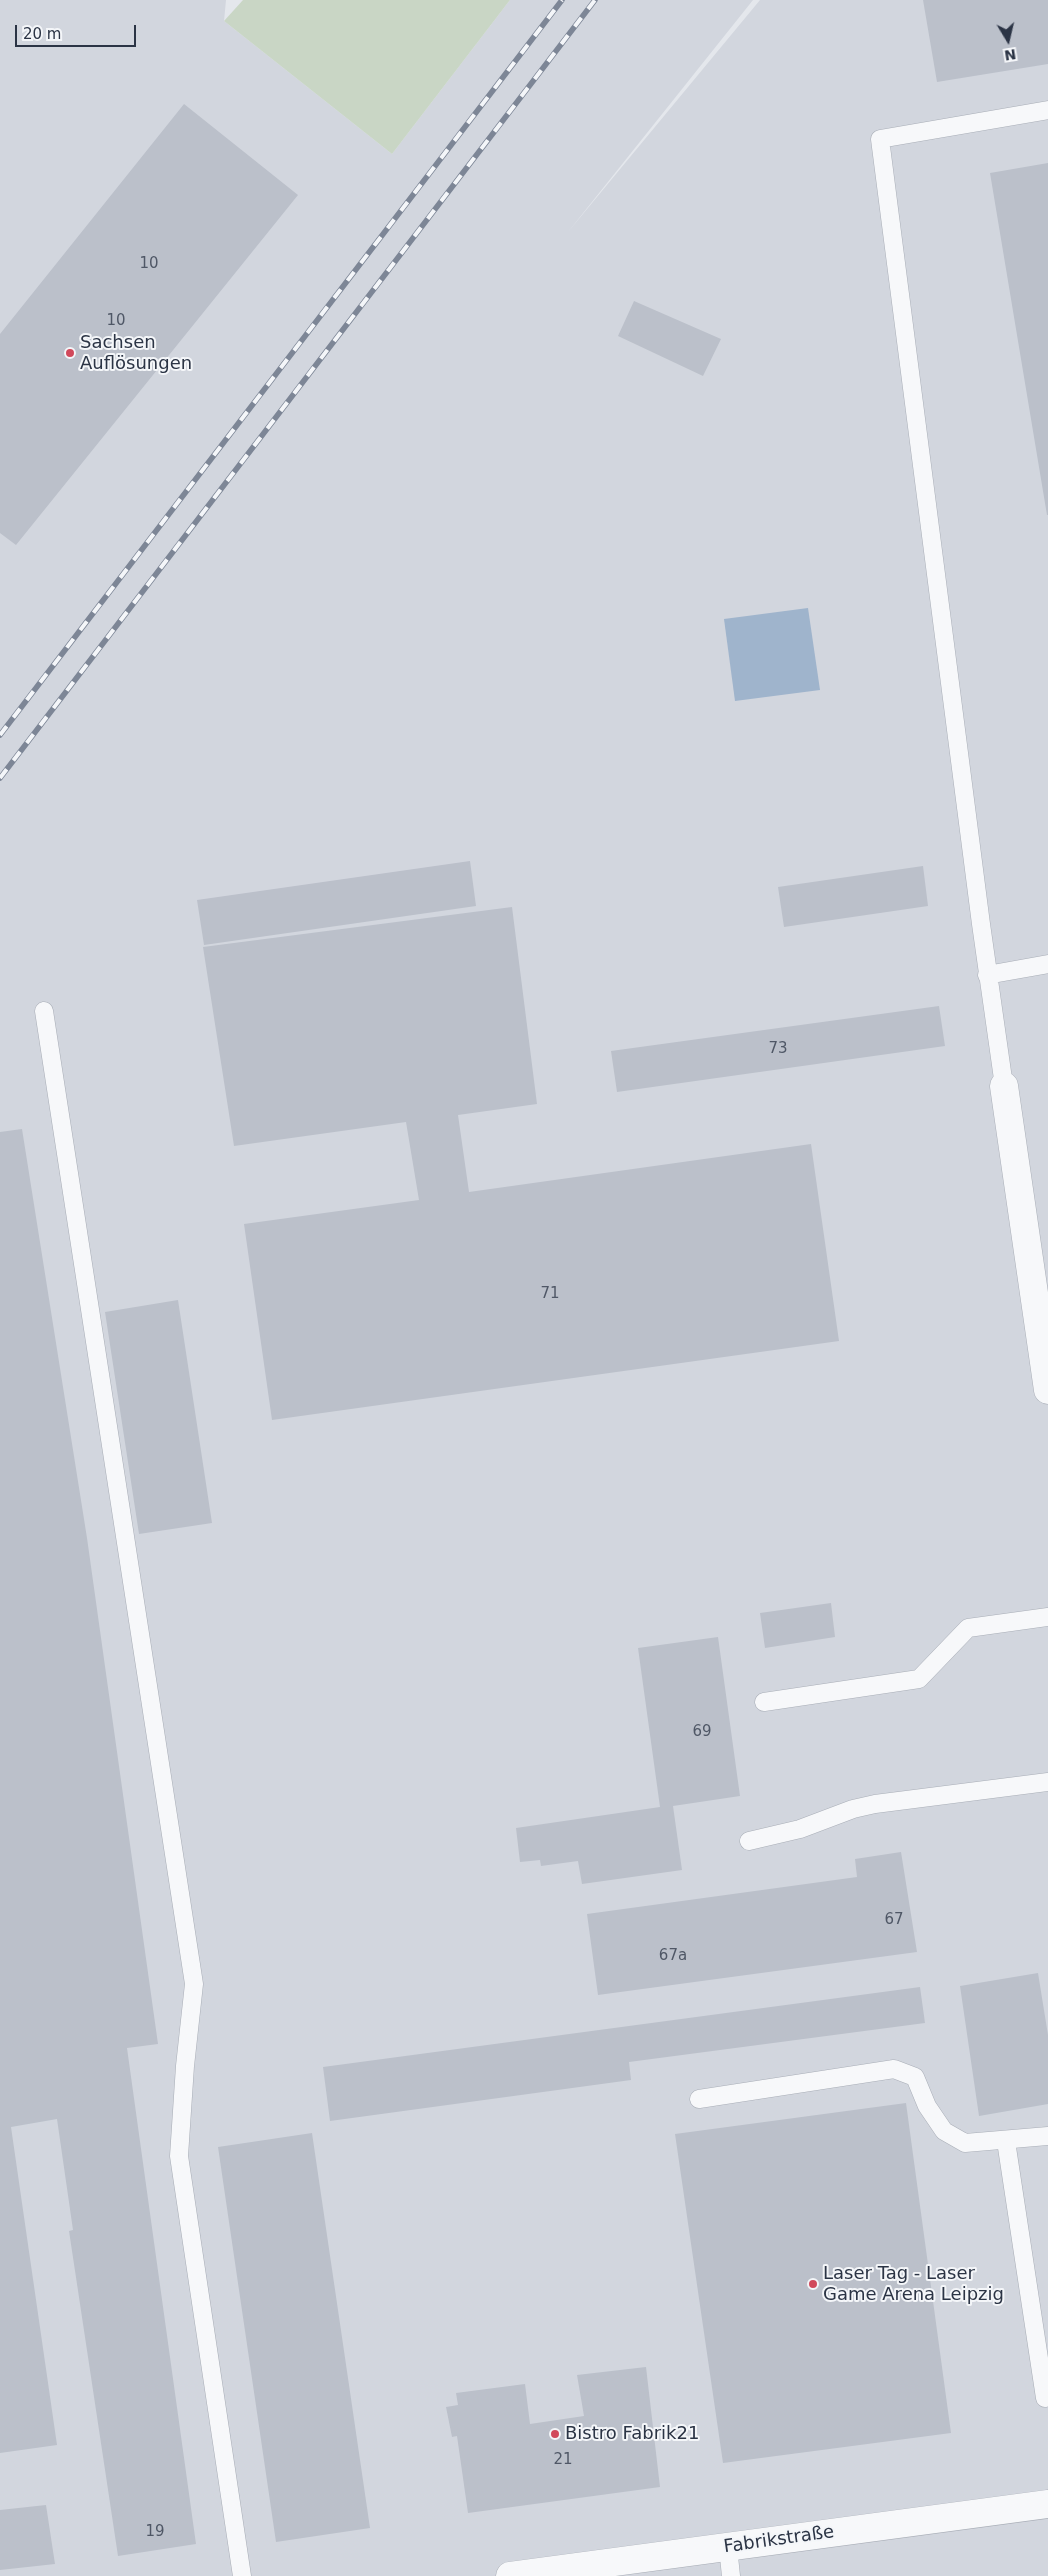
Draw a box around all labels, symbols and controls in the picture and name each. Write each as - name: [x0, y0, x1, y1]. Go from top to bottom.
- scale bar: [18, 15, 139, 47]
- north arrow: [983, 15, 1033, 65]
- text: 20 m: [23, 25, 61, 43]
- text: N: [1003, 46, 1017, 64]
- house number: 10: [139, 255, 159, 273]
- house number: 10: [106, 312, 126, 330]
- place label: Sachsen Auflösungen: [80, 332, 192, 374]
- marker: Sachsen Auflösungen: [64, 347, 76, 359]
- house number: 73: [768, 1040, 788, 1058]
- house number: 71: [540, 1285, 560, 1303]
- house number: 69: [692, 1723, 712, 1741]
- house number: 67: [884, 1911, 904, 1929]
- house number: 67a: [659, 1947, 687, 1965]
- place label: Laser Tag - Laser Game Arena Leipzig: [823, 2263, 1004, 2306]
- marker: Laser Tag - Laser Game Arena Leipzig: [807, 2278, 819, 2290]
- place label: Bistro Fabrik21: [565, 2423, 699, 2445]
- marker: Bistro Fabrik21: [549, 2428, 561, 2440]
- house number: 21: [553, 2451, 573, 2469]
- street label: Fabrikstraße: [722, 2522, 836, 2558]
- house number: 19: [145, 2523, 165, 2541]

